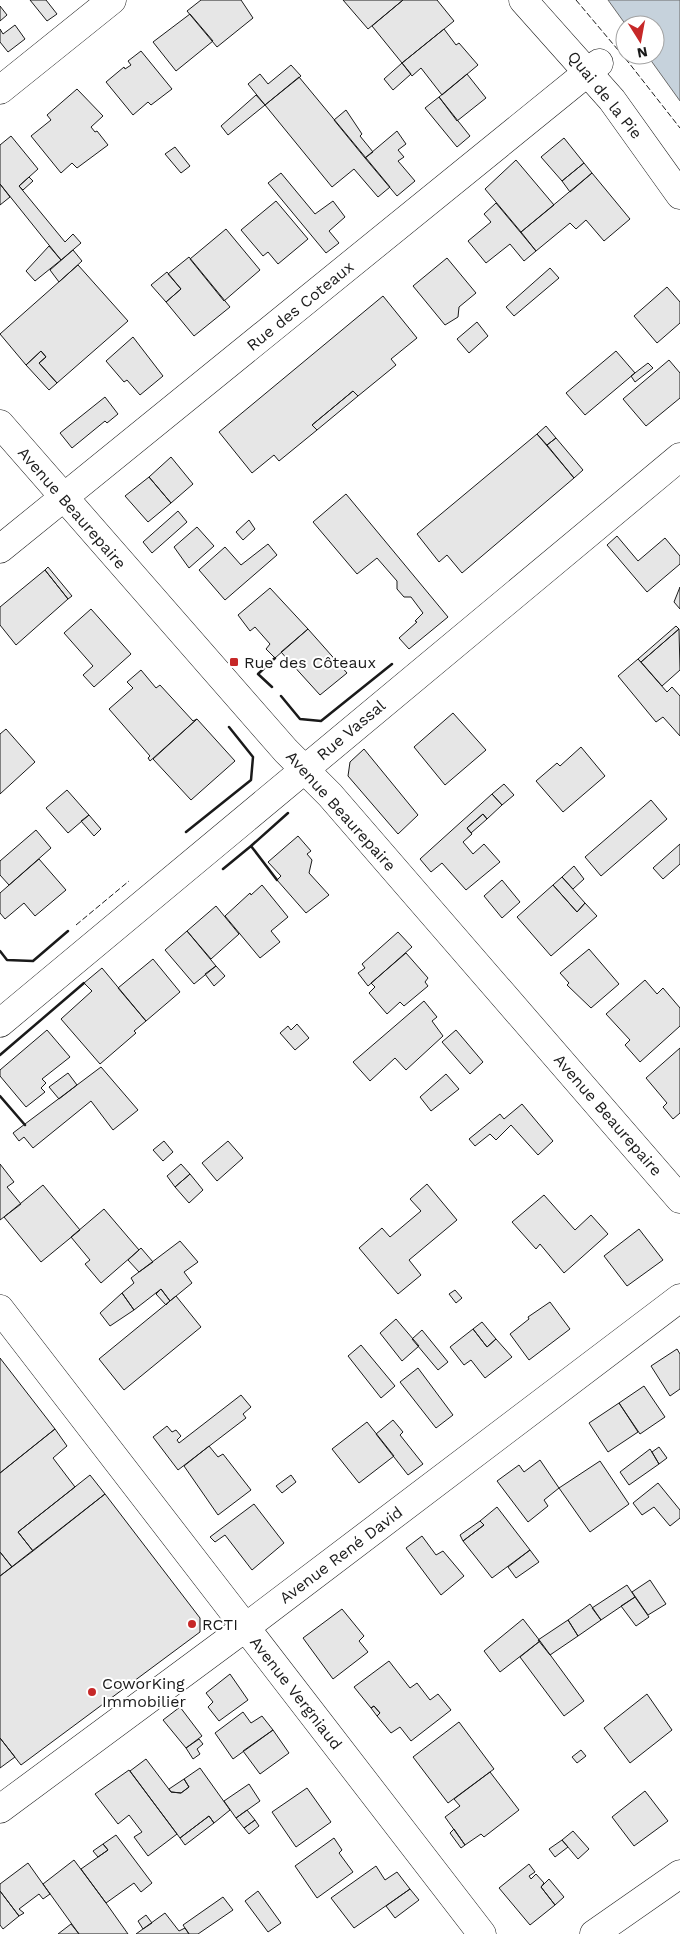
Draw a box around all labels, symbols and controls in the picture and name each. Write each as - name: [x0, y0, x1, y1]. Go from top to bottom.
- north arrow: [615, 15, 665, 65]
- text: N: [636, 44, 649, 62]
- street label: Quai de la Pie: [564, 47, 646, 143]
- street label: Rue des Coteaux: [243, 257, 357, 355]
- street label: Avenue Beaurepaire: [14, 443, 130, 573]
- place label: Rue des Côteaux: [244, 653, 376, 672]
- marker: Rue des Côteaux: [228, 656, 240, 668]
- street label: Rue Vassal: [313, 696, 389, 764]
- street label: Avenue Beaurepaire: [282, 747, 400, 875]
- street label: Avenue Beaurepaire: [550, 1050, 666, 1180]
- street label: Avenue René David: [276, 1503, 406, 1607]
- place label: RCTI: [202, 1615, 238, 1634]
- marker: RCTI: [186, 1618, 198, 1630]
- street label: Avenue Vergniaud: [246, 1633, 346, 1753]
- place label: CoworKing Immobilier: [102, 1674, 186, 1711]
- marker: CoworKing Immobilier: [86, 1686, 98, 1698]

